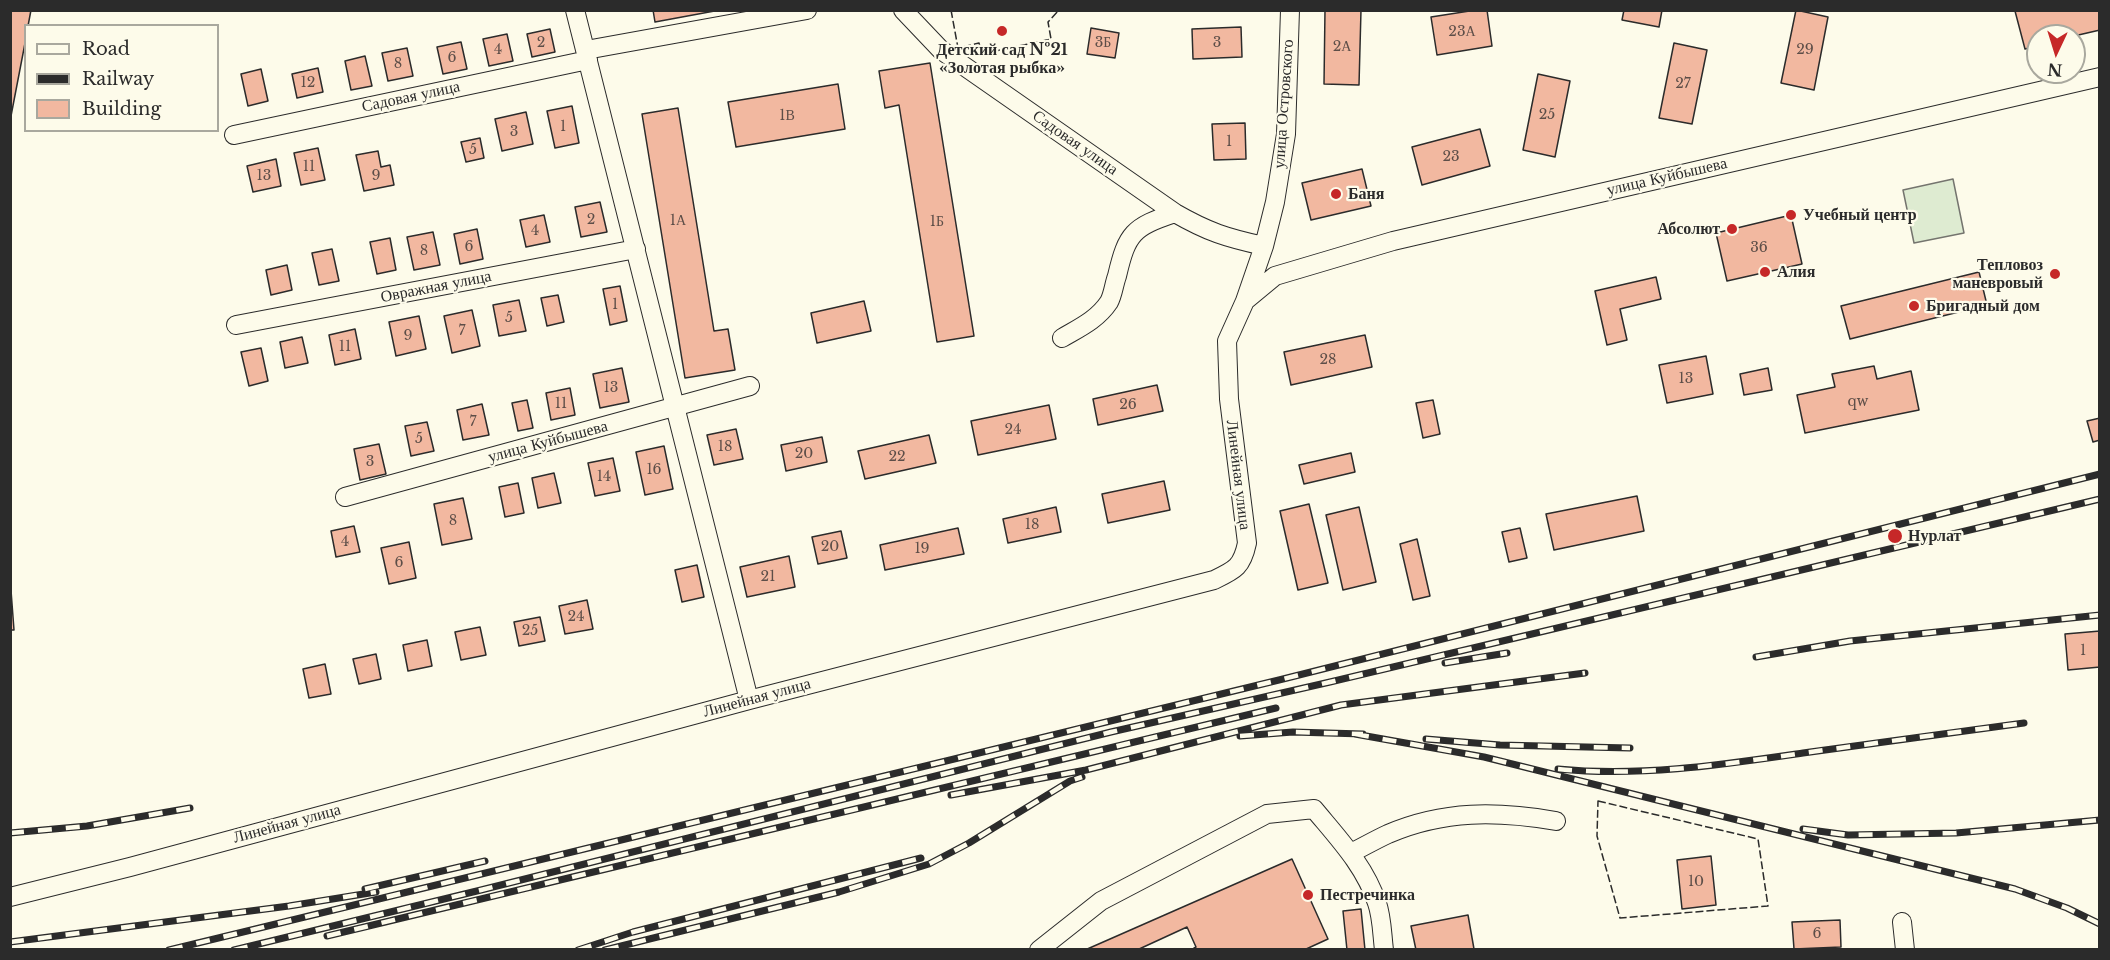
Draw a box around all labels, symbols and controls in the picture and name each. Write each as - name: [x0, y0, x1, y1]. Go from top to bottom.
- legend: [24, 24, 219, 132]
- marker: Детский сад №21 «Золотая рыбка»: [995, 24, 1009, 38]
- house number: 23А: [1448, 24, 1476, 40]
- north arrow: [2026, 24, 2086, 84]
- house number: 2: [537, 35, 545, 51]
- house number: 3Б: [1095, 35, 1111, 51]
- house number: 3: [1213, 35, 1221, 51]
- text: Road: [82, 38, 130, 60]
- street label: улица Островского: [1270, 39, 1298, 169]
- house number: 2А: [1333, 39, 1351, 55]
- place label: Детский сад №21 «Золотая рыбка»: [936, 40, 1068, 78]
- house number: 4: [494, 42, 502, 58]
- house number: 29: [1796, 42, 1814, 58]
- house number: 6: [447, 50, 457, 66]
- house number: 8: [394, 56, 402, 72]
- text: N: [2047, 59, 2063, 80]
- text: Railway: [82, 68, 154, 90]
- house number: 12: [301, 75, 315, 91]
- house number: 27: [1675, 76, 1691, 92]
- street label: Садовая улица: [360, 77, 462, 117]
- text: Building: [82, 98, 161, 120]
- street label: Садовая улица: [1029, 107, 1121, 179]
- house number: 25: [1539, 107, 1555, 123]
- house number: 1В: [779, 108, 795, 124]
- house number: 1: [560, 119, 566, 135]
- house number: 3: [510, 124, 518, 140]
- house number: 1: [1226, 134, 1232, 150]
- house number: 5: [469, 142, 477, 158]
- house number: 23: [1442, 149, 1460, 165]
- street label: улица Куйбышева: [1605, 154, 1729, 200]
- house number: 11: [303, 159, 315, 175]
- house number: 13: [257, 168, 271, 184]
- house number: 9: [371, 168, 381, 184]
- place label: Баня: [1348, 184, 1384, 204]
- marker: Баня: [1329, 187, 1343, 201]
- place label: Учебный центр: [1803, 205, 1917, 225]
- marker: Учебный центр: [1784, 208, 1798, 222]
- house number: 2: [587, 212, 595, 228]
- house number: 1А: [670, 213, 686, 229]
- house number: 1Б: [930, 214, 944, 230]
- place label: Абсолют: [1658, 219, 1720, 239]
- marker: Абсолют: [1725, 222, 1739, 236]
- house number: 4: [531, 223, 539, 239]
- house number: 6: [464, 239, 474, 255]
- house number: 36: [1750, 240, 1768, 256]
- house number: 8: [420, 243, 428, 259]
- place label: Тепловоз маневровый: [1952, 255, 2043, 293]
- place label: Алия: [1777, 262, 1815, 282]
- marker: Алия: [1758, 265, 1772, 279]
- street label: Овражная улица: [379, 267, 493, 307]
- marker: Тепловоз маневровый: [2048, 267, 2062, 281]
- place label: Бригадный дом: [1926, 296, 2040, 316]
- house number: 1: [612, 297, 618, 313]
- marker: Бригадный дом: [1907, 299, 1921, 313]
- house number: 5: [505, 310, 513, 326]
- house number: 7: [458, 323, 466, 339]
- house number: 9: [403, 328, 413, 344]
- house number: 11: [339, 339, 351, 355]
- house number: 28: [1319, 352, 1337, 368]
- house number: 13: [1679, 371, 1693, 387]
- house number: 13: [604, 380, 618, 396]
- house number: qw: [1847, 394, 1869, 410]
- house number: 11: [555, 396, 567, 412]
- house number: 26: [1119, 397, 1137, 413]
- house number: 7: [469, 414, 477, 430]
- street label: улица Куйбышева: [486, 417, 610, 467]
- street label: Линейная улица: [1222, 419, 1254, 531]
- house number: 24: [1005, 422, 1021, 438]
- house number: 5: [415, 431, 423, 447]
- house number: 18: [718, 439, 732, 455]
- house number: 20: [795, 446, 813, 462]
- house number: 22: [888, 449, 906, 465]
- house number: 3: [366, 454, 374, 470]
- house number: 16: [646, 462, 662, 478]
- house number: 14: [597, 469, 611, 485]
- house number: 8: [449, 513, 457, 529]
- house number: 18: [1025, 517, 1039, 533]
- place label: Нурлат: [1908, 526, 1961, 546]
- marker: Нурлат: [1886, 527, 1904, 545]
- house number: 4: [341, 534, 349, 550]
- house number: 20: [821, 539, 839, 555]
- house number: 19: [914, 541, 930, 557]
- house number: 6: [394, 555, 404, 571]
- house number: 21: [761, 569, 775, 585]
- house number: 24: [568, 609, 584, 625]
- house number: 25: [522, 623, 538, 639]
- house number: 1: [2080, 643, 2086, 659]
- street label: Линейная улица: [701, 674, 813, 722]
- street label: Линейная улица: [231, 800, 343, 848]
- house number: 10: [1688, 874, 1704, 890]
- place label: Пестречинка: [1320, 885, 1415, 905]
- marker: Пестречинка: [1301, 888, 1315, 902]
- house number: 6: [1812, 926, 1822, 942]

